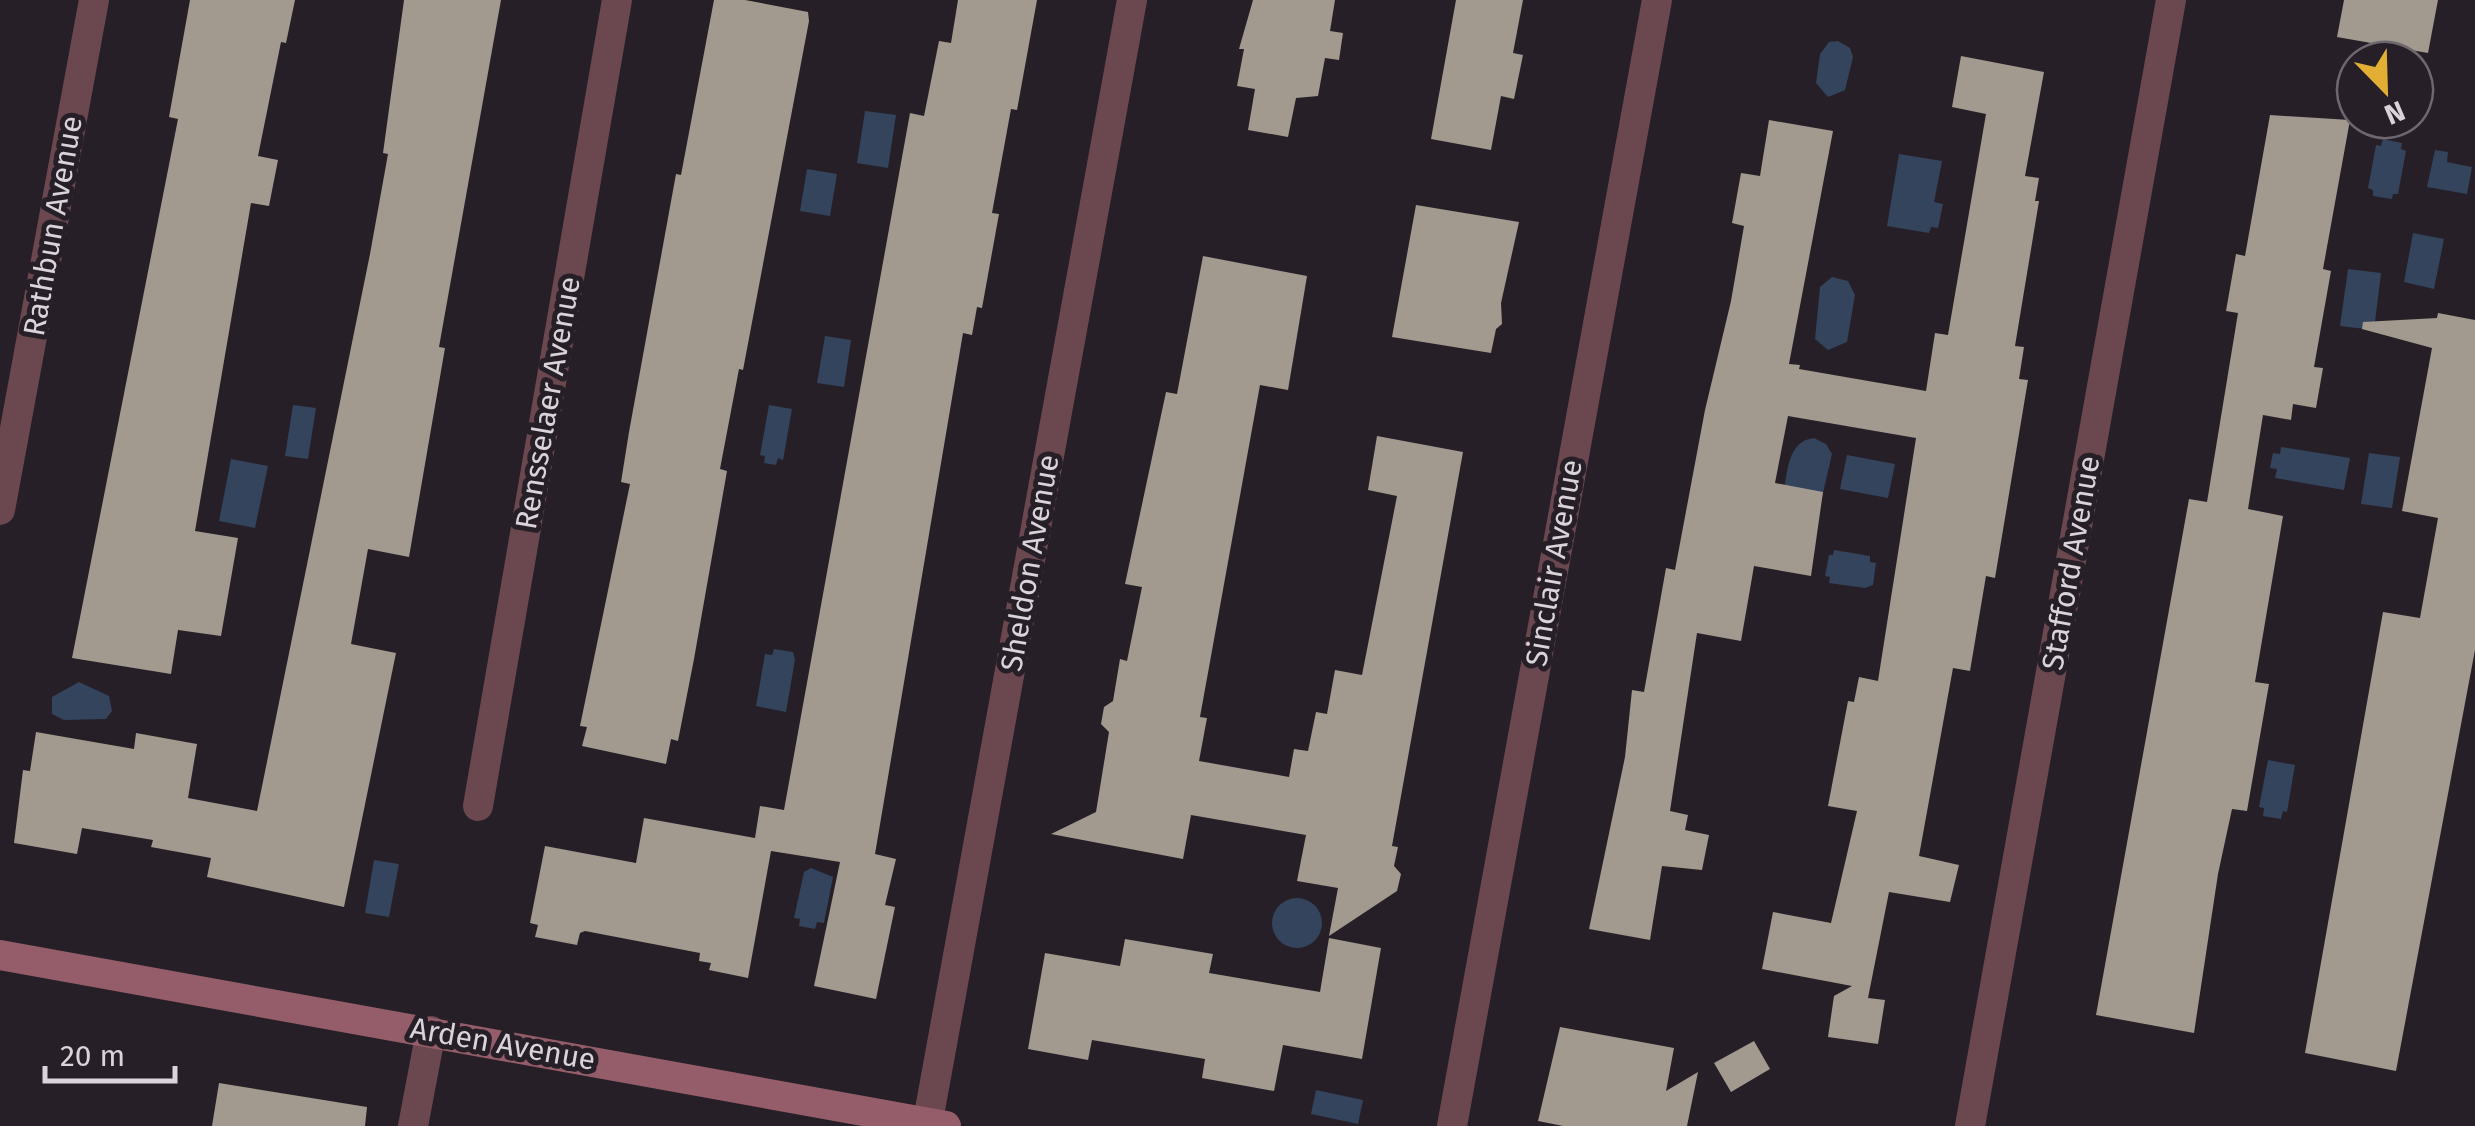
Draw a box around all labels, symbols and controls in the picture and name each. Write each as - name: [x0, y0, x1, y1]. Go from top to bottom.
- north arrow: [2335, 40, 2435, 140]
- text: N: [2380, 94, 2410, 131]
- street label: Rathbun Avenue: [16, 113, 90, 339]
- street label: Rensselaer Avenue: [508, 274, 588, 532]
- street label: Sheldon Avenue: [993, 452, 1067, 674]
- street label: Stafford Avenue: [2034, 453, 2108, 673]
- street label: Sinclair Avenue: [1518, 457, 1590, 669]
- street label: Arden Avenue: [408, 1010, 598, 1078]
- scale bar: [45, 1021, 175, 1083]
- text: 20 m: [60, 1038, 125, 1074]

